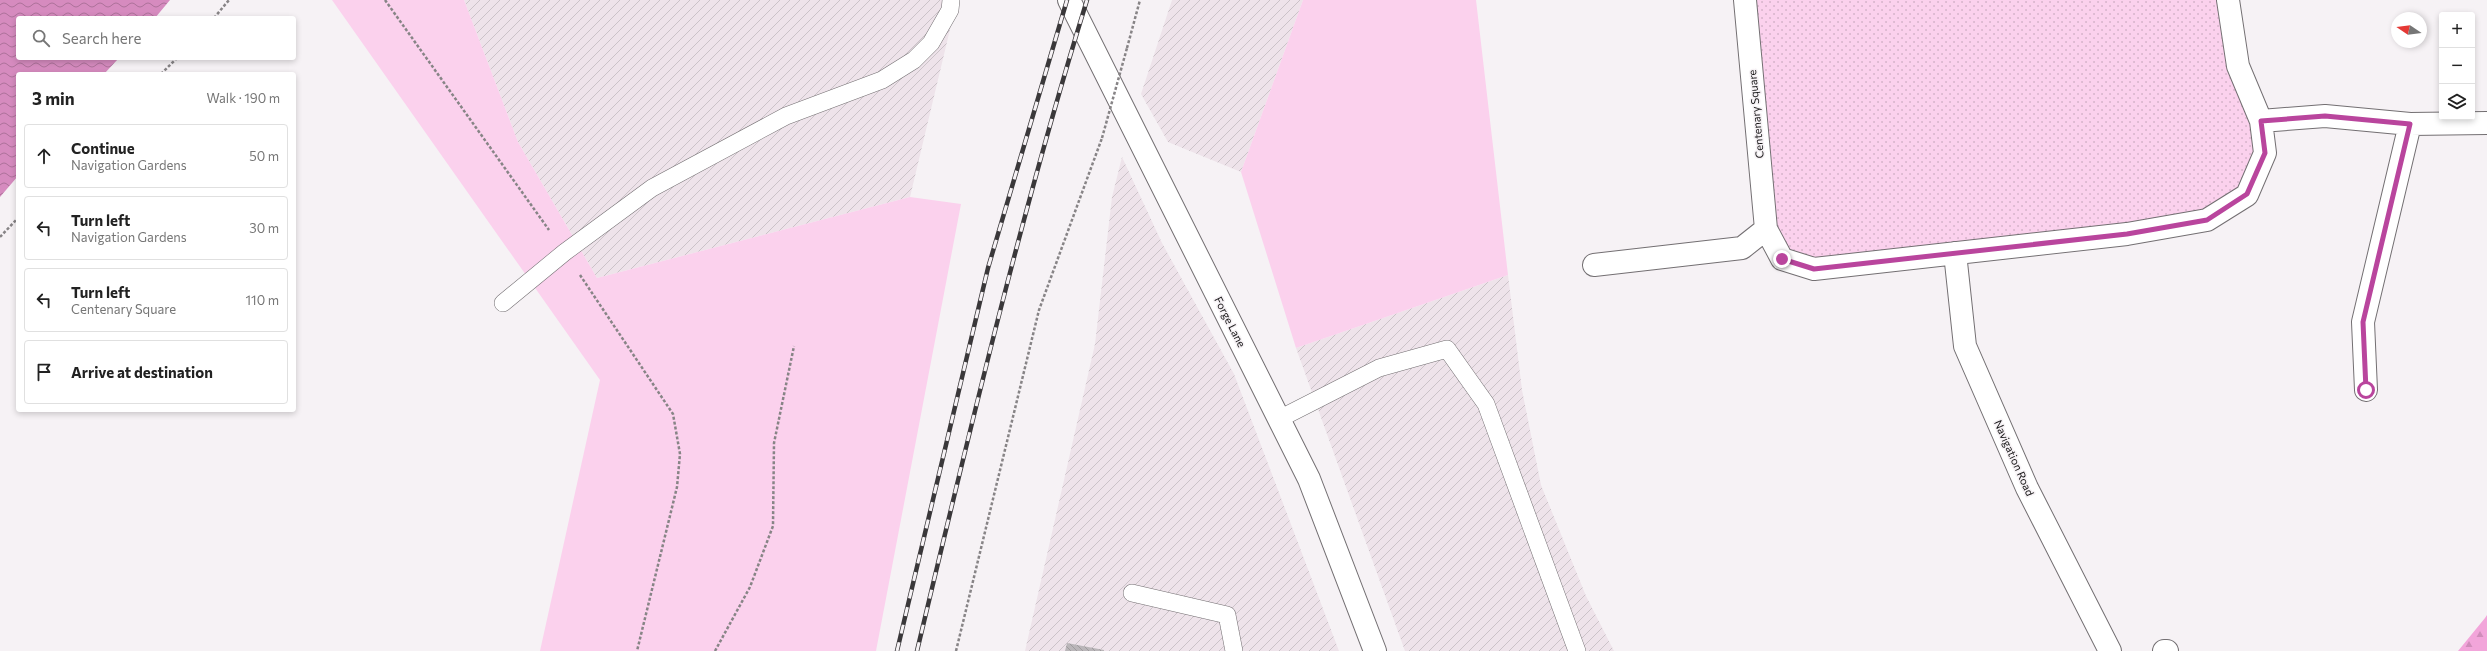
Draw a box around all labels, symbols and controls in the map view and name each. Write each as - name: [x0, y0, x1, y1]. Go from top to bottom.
- north arrow: [2391, 12, 2427, 48]
- map controls: [2439, 12, 2475, 120]
- button: +: [2439, 12, 2475, 48]
- search box: [16, 16, 296, 60]
- icon: search: [30, 27, 52, 49]
- text: Search here: [62, 29, 141, 47]
- button: −: [2439, 48, 2475, 84]
- street label: Centenary Square: [1745, 69, 1766, 159]
- button: layers: [2439, 84, 2475, 120]
- text: 3 min: [32, 88, 75, 109]
- text: Walk · 190 m: [206, 90, 280, 106]
- text: Continue: [71, 139, 135, 157]
- icon: ahead: [33, 145, 55, 167]
- text: 50 m: [249, 148, 279, 164]
- text: Navigation Gardens: [71, 157, 187, 173]
- text: Turn left: [71, 211, 130, 229]
- icon: left: [33, 217, 55, 239]
- text: 30 m: [249, 220, 279, 236]
- text: Navigation Gardens: [71, 229, 187, 245]
- route end: [1773, 250, 1791, 268]
- text: Turn left: [71, 283, 130, 301]
- icon: left: [33, 289, 55, 311]
- text: 110 m: [246, 292, 279, 308]
- street label: Forge Lane: [1212, 294, 1249, 349]
- text: Centenary Square: [71, 301, 176, 317]
- icon: arrive: [33, 361, 55, 383]
- text: Arrive at destination: [71, 363, 213, 381]
- route start: [2357, 381, 2375, 399]
- street label: Navigation Road: [1992, 418, 2037, 498]

